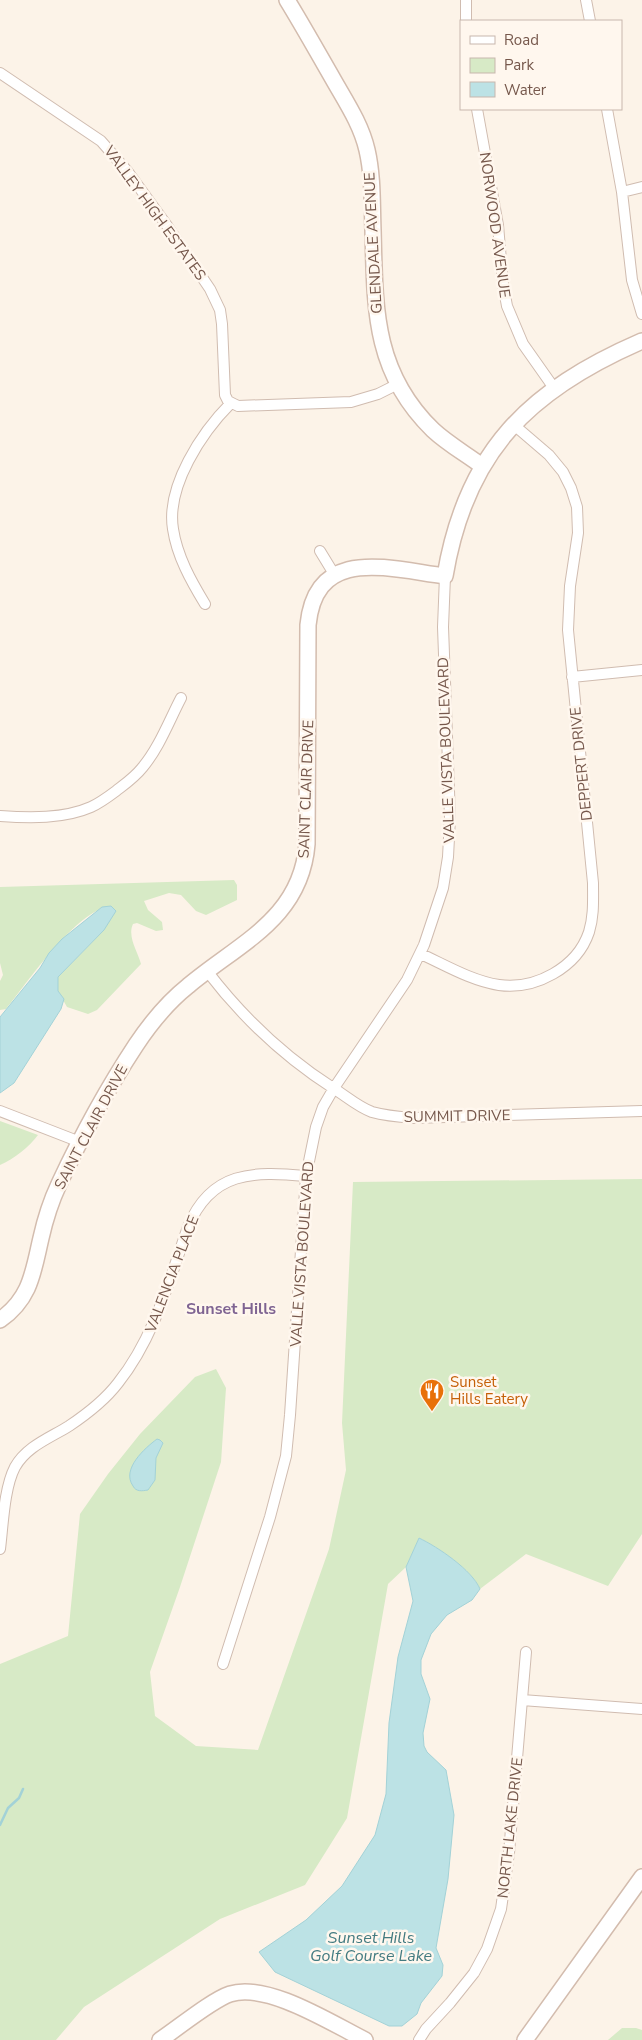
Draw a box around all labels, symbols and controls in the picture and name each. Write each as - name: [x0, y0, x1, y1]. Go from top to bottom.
- legend: [460, 20, 622, 110]
- text: Road: [504, 30, 539, 50]
- text: Park: [504, 55, 534, 75]
- text: Water: [504, 80, 547, 100]
- street label: VALLEY HIGH ESTATES: [99, 141, 211, 284]
- street label: NORWOOD AVENUE: [475, 151, 515, 299]
- street label: GLENDALE AVENUE: [359, 172, 387, 314]
- street label: VALLE VISTA BOULEVARD: [433, 657, 459, 844]
- street label: DEPPERT DRIVE: [565, 706, 597, 822]
- street label: SAINT CLAIR DRIVE: [294, 719, 318, 859]
- street label: SAINT CLAIR DRIVE: [50, 1061, 132, 1193]
- street label: SUMMIT DRIVE: [404, 1105, 510, 1127]
- street label: VALLE VISTA BOULEVARD: [285, 1160, 318, 1349]
- street label: VALENCIA PLACE: [140, 1212, 204, 1336]
- district label: Sunset Hills: [186, 1298, 276, 1320]
- place label: Sunset Hills Eatery: [450, 1372, 528, 1409]
- restaurant icon: Sunset Hills Eatery: [419, 1378, 445, 1412]
- street label: NORTH LAKE DRIVE: [493, 1757, 527, 1899]
- water label: Sunset Hills Golf Course Lake: [310, 1927, 433, 1967]

